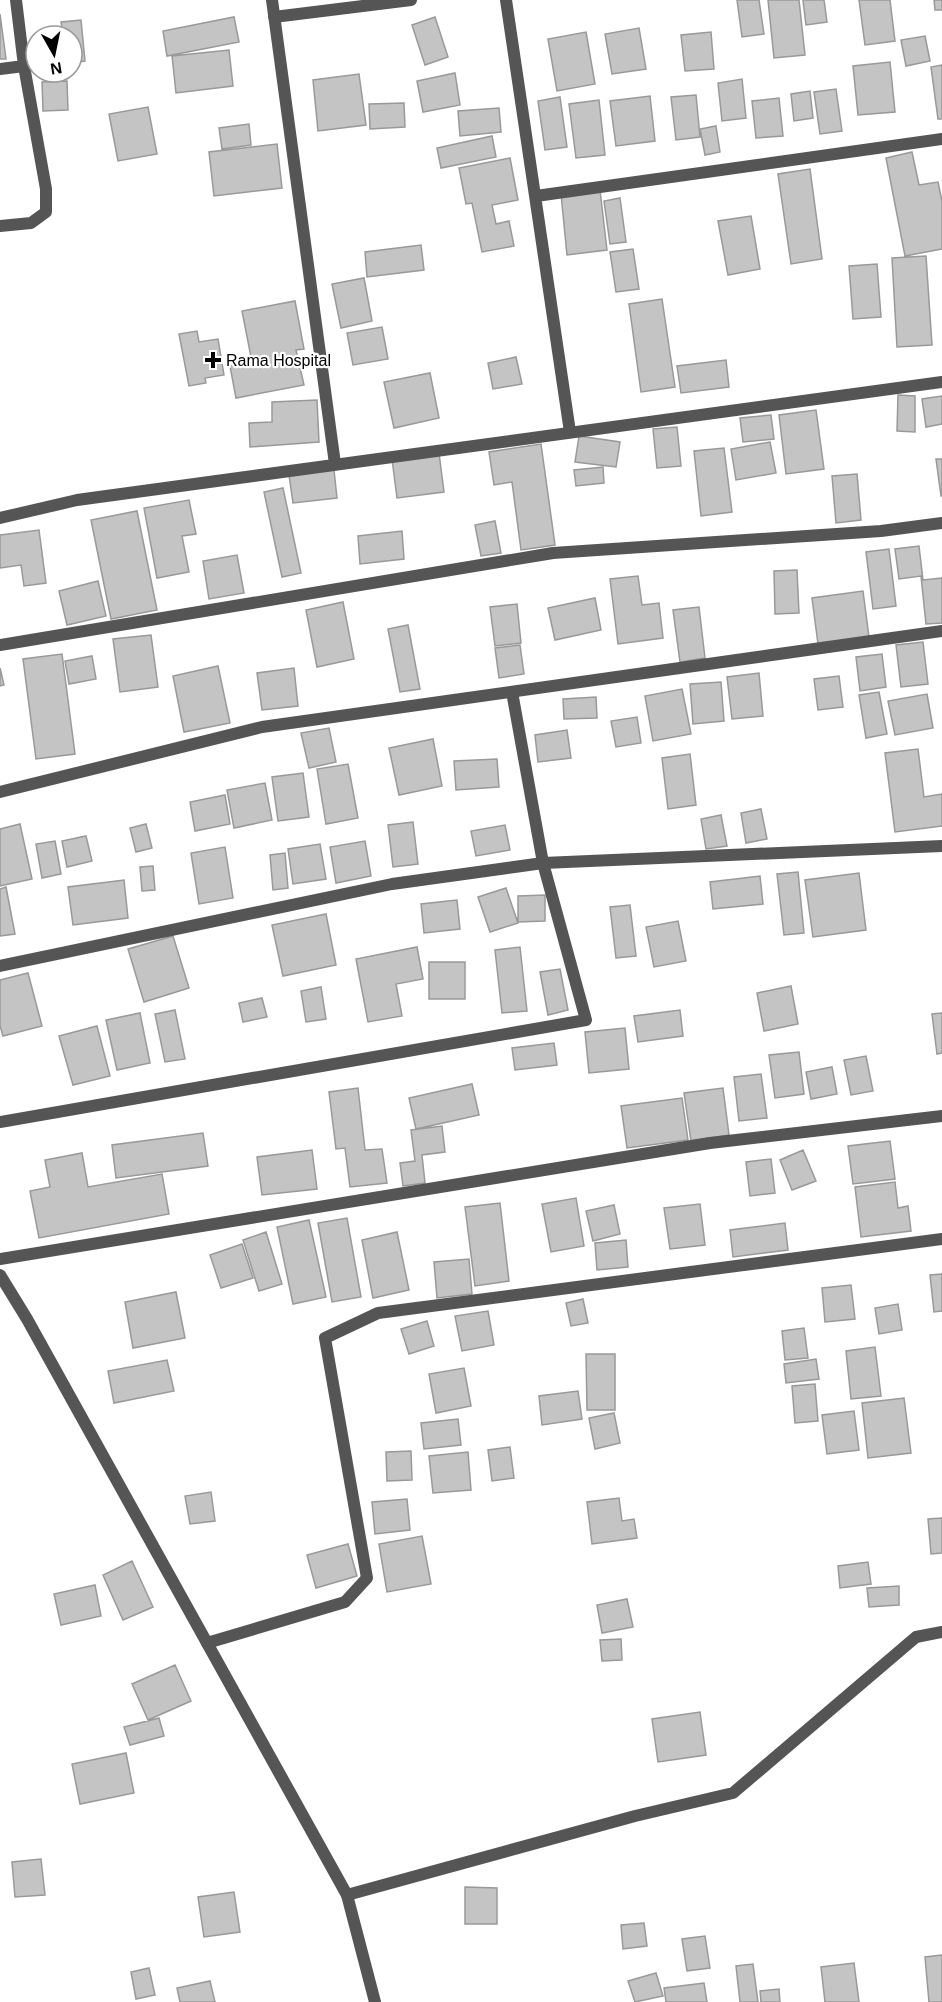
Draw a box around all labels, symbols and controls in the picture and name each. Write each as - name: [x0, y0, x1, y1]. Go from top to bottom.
- north arrow: [24, 24, 84, 84]
- text: N: [49, 59, 63, 78]
- marker: Rama Hospital: [204, 351, 222, 369]
- place label: Rama Hospital: [226, 352, 331, 369]

